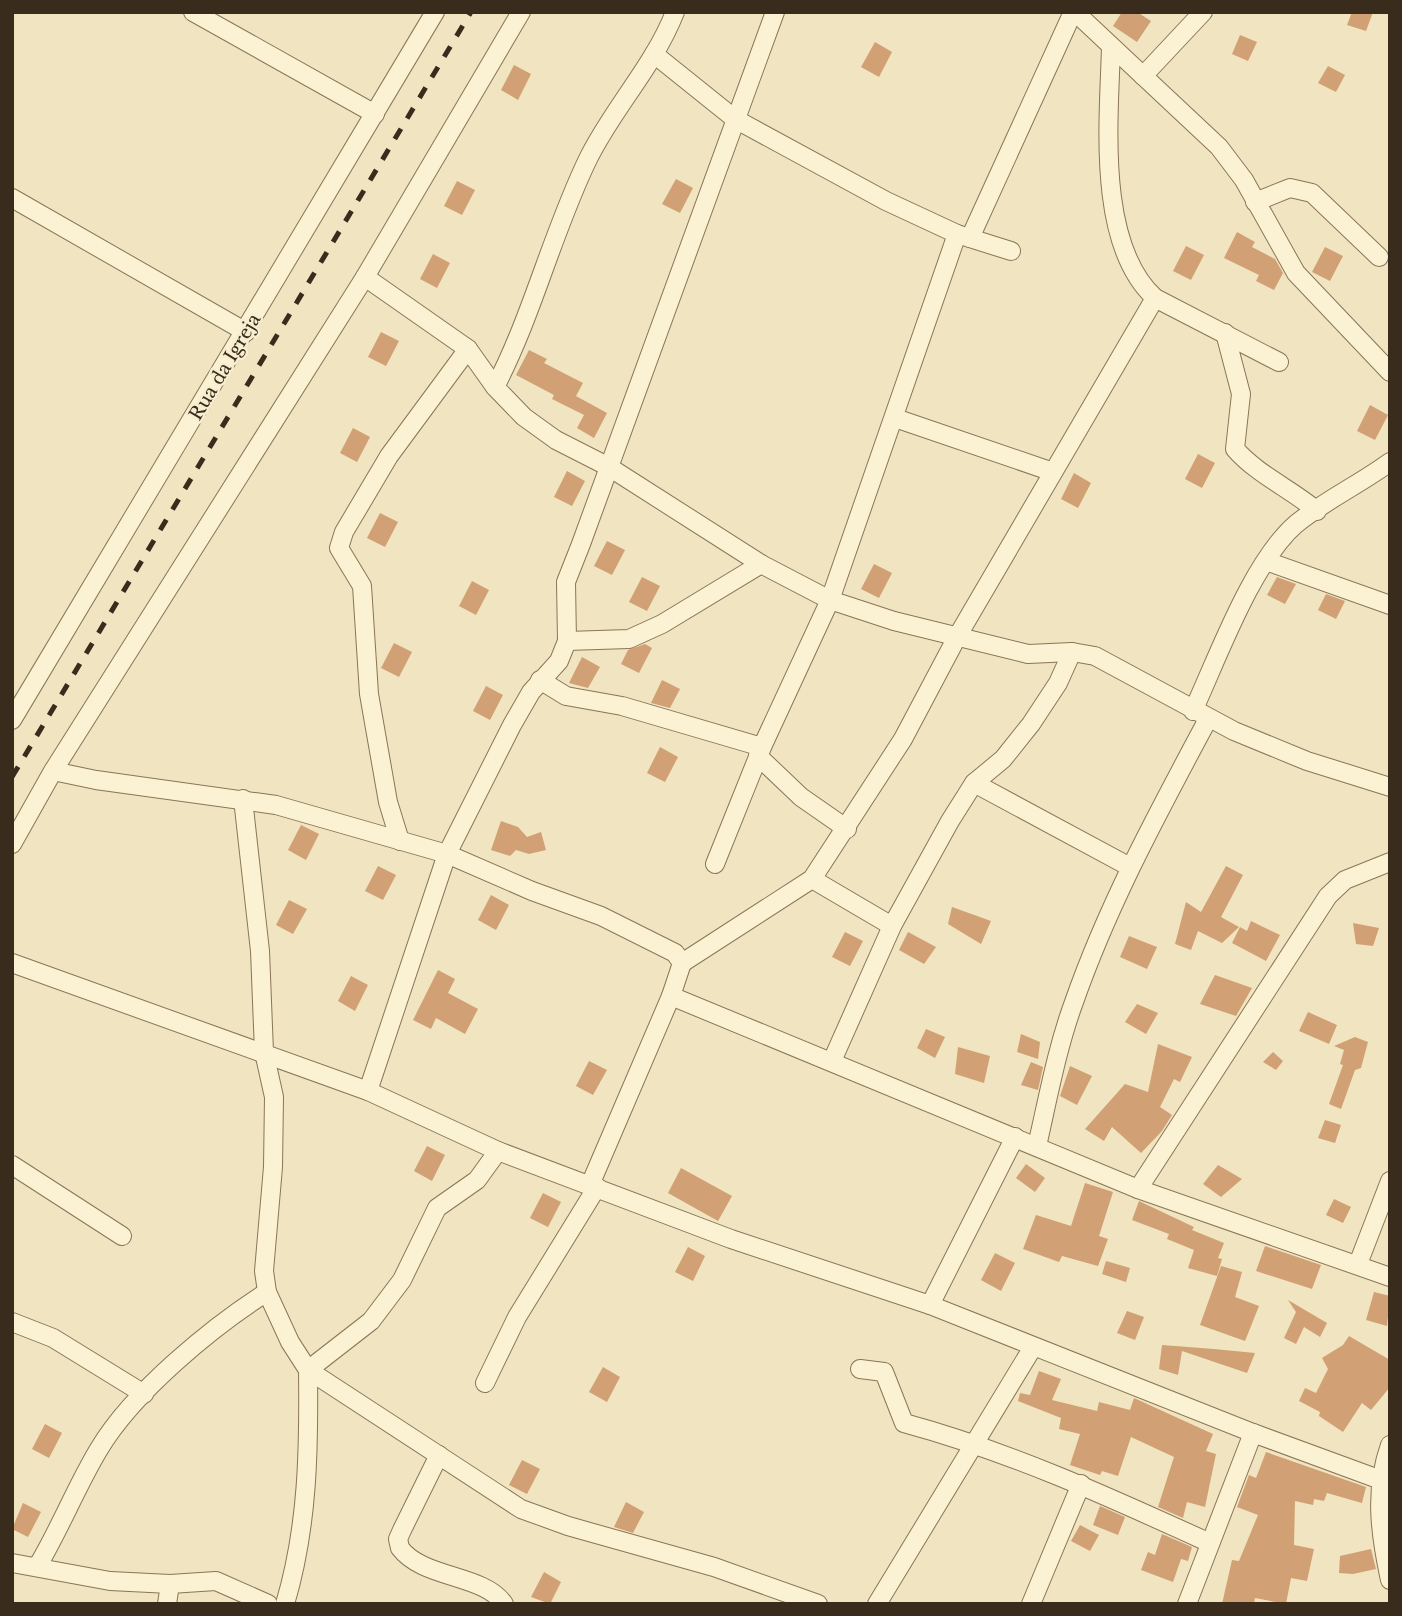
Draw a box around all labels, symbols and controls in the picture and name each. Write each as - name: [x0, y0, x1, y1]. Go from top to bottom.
- street label: Rua da Igreja: [185, 310, 265, 424]

